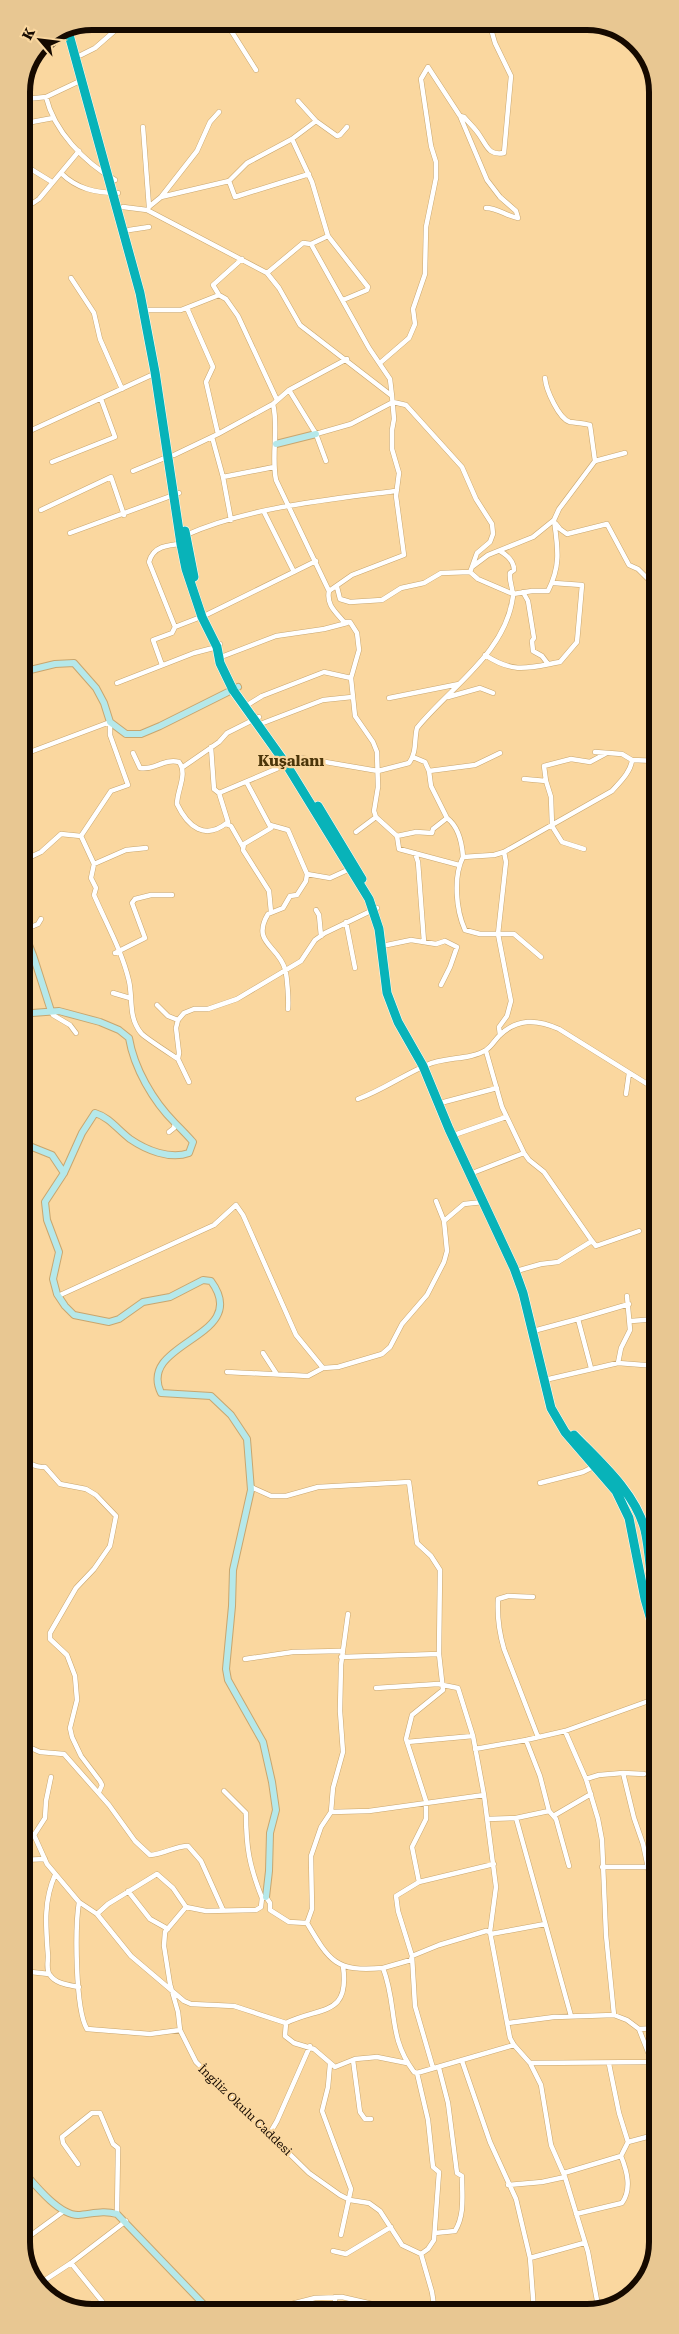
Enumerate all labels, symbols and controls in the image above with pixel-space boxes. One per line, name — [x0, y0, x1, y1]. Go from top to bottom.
north arrow — [15, 15, 65, 65]
text: K — [19, 25, 38, 43]
district label: Kuşalanı — [258, 752, 324, 770]
street label: İngiliz Okulu Caddesi — [195, 2062, 295, 2158]

